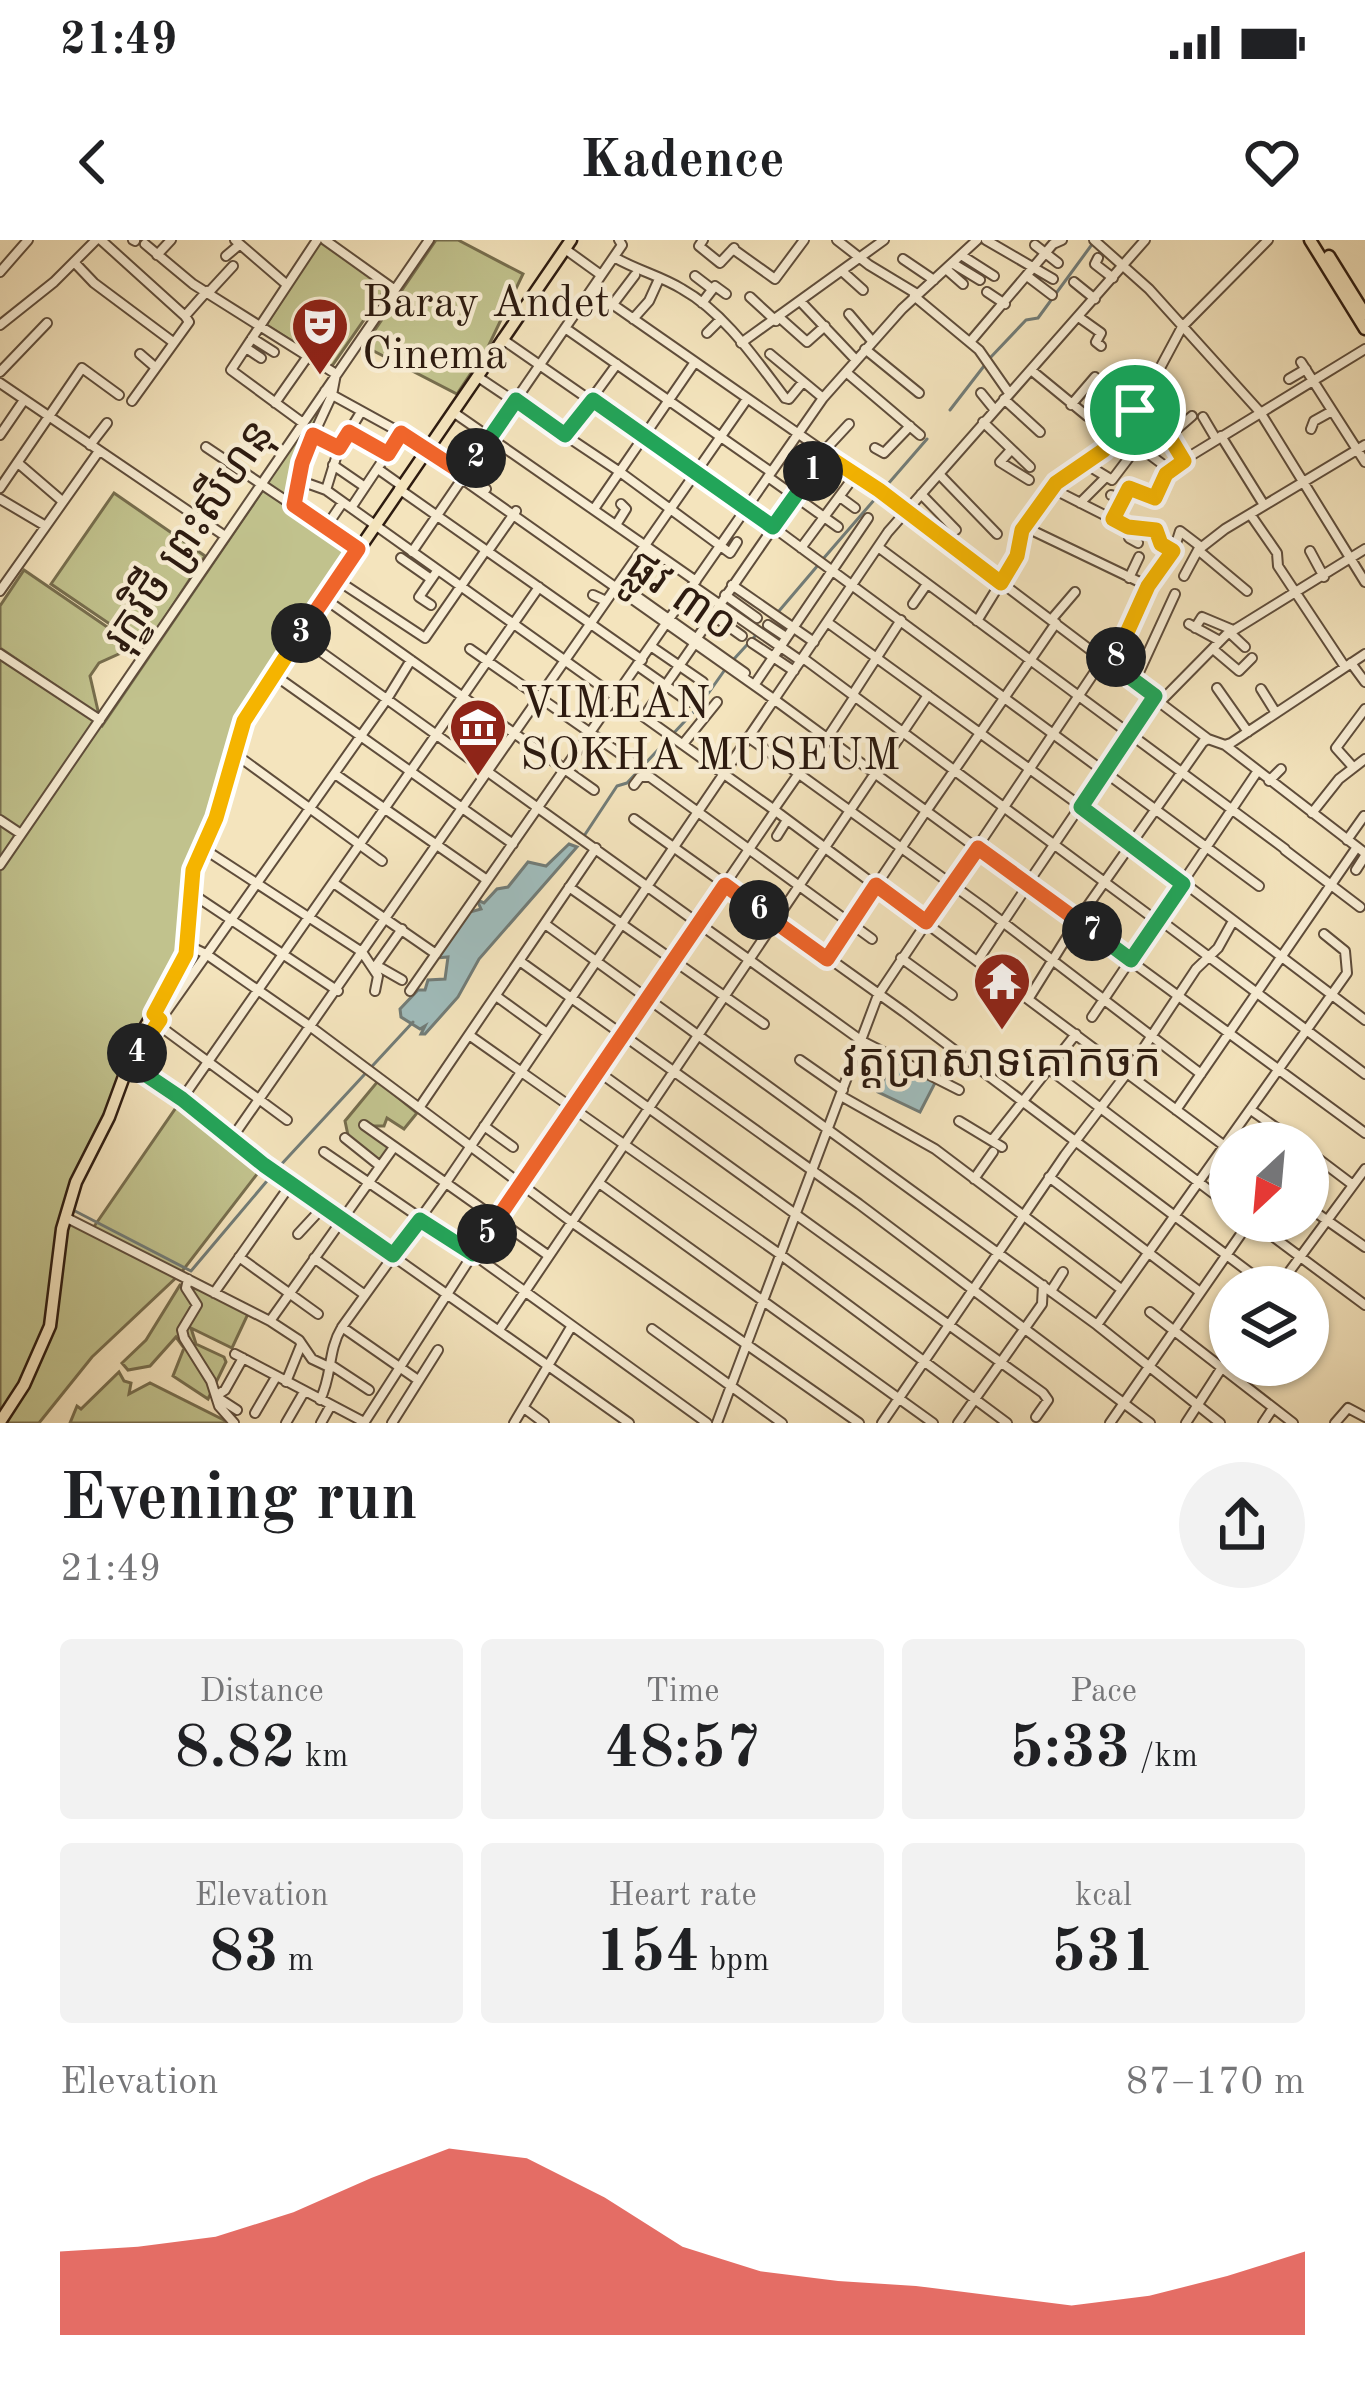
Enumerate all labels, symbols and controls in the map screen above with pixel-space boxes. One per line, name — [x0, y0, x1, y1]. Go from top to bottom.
text: 21:49 — [60, 19, 177, 64]
icon: back — [60, 129, 126, 195]
icon: heart — [1239, 129, 1305, 195]
text: Kadence — [580, 135, 785, 189]
place label: Baray Andet Cinema — [362, 282, 610, 379]
theatre icon: Baray Andet Cinema — [289, 295, 351, 377]
pin — [1084, 359, 1186, 461]
icon: arrive — [1102, 377, 1168, 443]
street label: រុក្ខវិថី ព្រះសីហនុ — [88, 407, 285, 661]
pin: 2 — [446, 428, 506, 488]
text: 2 — [466, 441, 486, 474]
pin: 1 — [783, 441, 843, 501]
text: 1 — [803, 454, 823, 487]
street label: ផ្លូវ ៣០ — [609, 544, 744, 662]
pin: 3 — [271, 603, 331, 663]
text: 3 — [291, 616, 311, 649]
pin: 8 — [1086, 627, 1146, 687]
text: 8 — [1106, 640, 1126, 673]
place label: VIMEAN SOKHA MUSEUM — [520, 683, 900, 780]
museum icon: VIMEAN SOKHA MUSEUM — [447, 696, 509, 778]
pin: 6 — [729, 880, 789, 940]
text: 6 — [749, 893, 769, 926]
pin: 7 — [1062, 901, 1122, 961]
text: 7 — [1082, 914, 1102, 947]
temple icon: វត្តប្រាសាទគោកចក — [971, 950, 1033, 1032]
pin: 4 — [107, 1023, 167, 1083]
text: 4 — [127, 1036, 147, 1069]
place label: វត្តប្រាសាទគោកចក — [843, 1042, 1161, 1088]
north arrow — [1209, 1122, 1329, 1242]
map controls — [1209, 1122, 1329, 1386]
pin: 5 — [457, 1204, 517, 1264]
text: 5 — [477, 1217, 497, 1250]
button: layers — [1209, 1266, 1329, 1386]
button: share — [1179, 1462, 1305, 1588]
text: Evening run — [60, 1468, 418, 1534]
text: 21:49 — [60, 1550, 161, 1589]
text: Distance — [199, 1676, 324, 1709]
text: Time — [646, 1676, 719, 1709]
text: Pace — [1070, 1676, 1137, 1709]
text: 8.82 — [175, 1720, 296, 1780]
text: 48:57 — [605, 1720, 761, 1780]
text: 5:33 — [1009, 1720, 1130, 1780]
text: km — [296, 1741, 348, 1774]
text: /km — [1130, 1741, 1198, 1774]
text: Elevation — [194, 1880, 329, 1913]
text: Heart rate — [608, 1880, 757, 1913]
text: kcal — [1075, 1880, 1132, 1913]
text: 83 — [209, 1924, 279, 1984]
text: 154 — [596, 1924, 700, 1984]
text: 531 — [1051, 1924, 1156, 1984]
text: m — [279, 1945, 314, 1978]
text: bpm — [700, 1945, 769, 1978]
text: Elevation — [60, 2063, 219, 2102]
text: 87–170 m — [1126, 2063, 1305, 2102]

